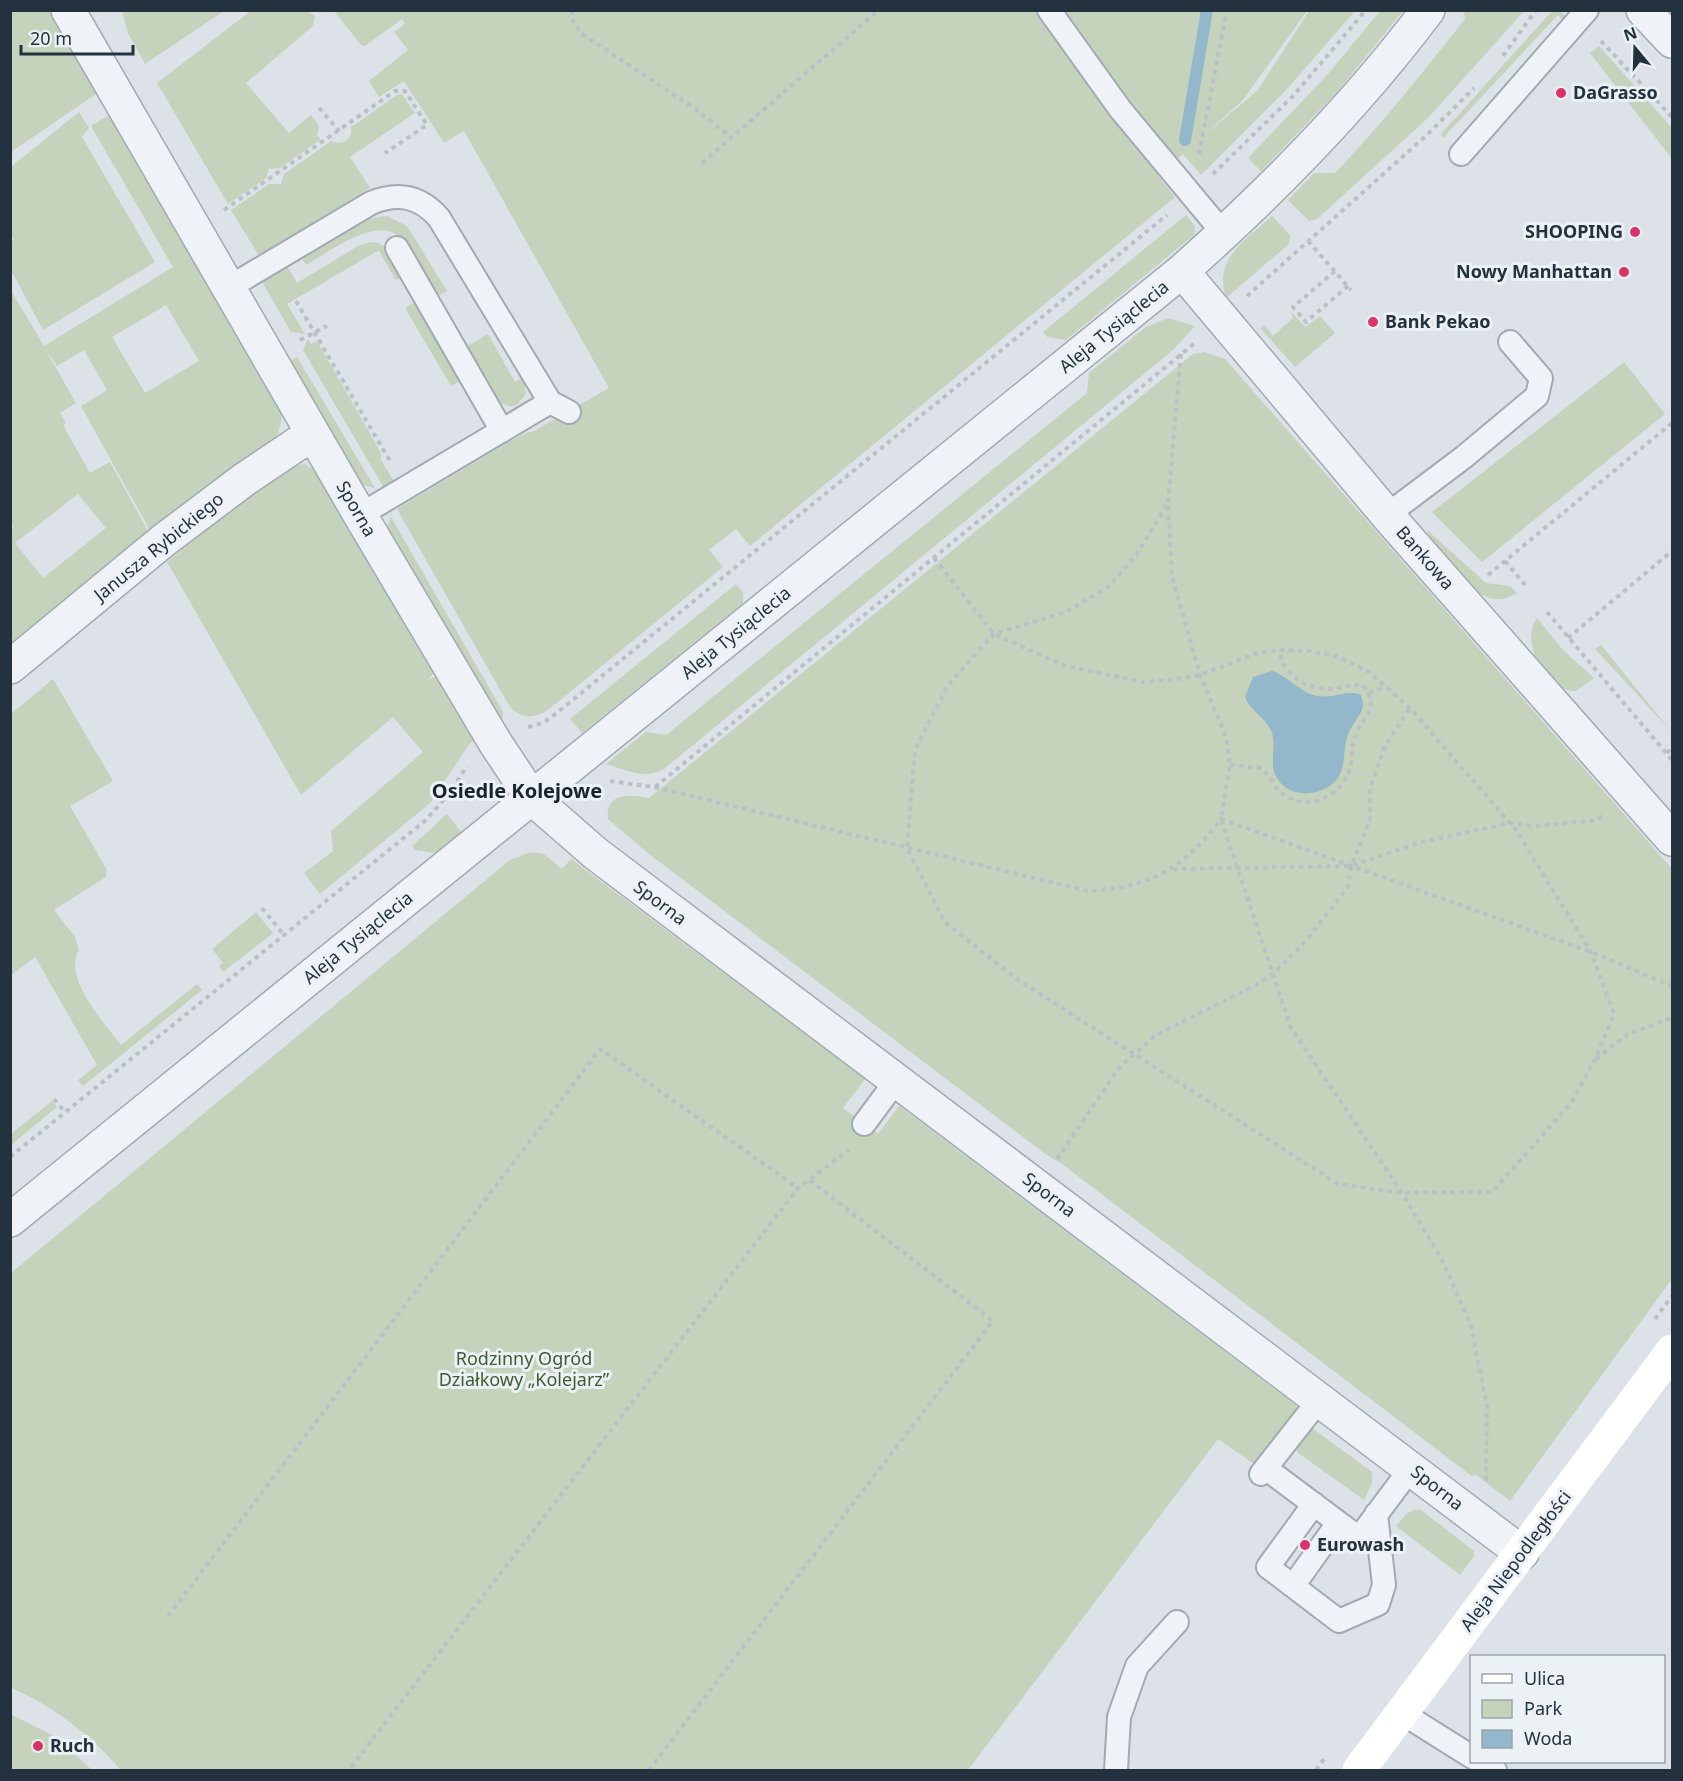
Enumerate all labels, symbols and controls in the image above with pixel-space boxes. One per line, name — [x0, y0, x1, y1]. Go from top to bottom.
scale bar — [21, 18, 134, 56]
north arrow — [1605, 18, 1665, 78]
text: N — [1620, 21, 1640, 46]
text: 20 m — [30, 26, 72, 50]
place label: DaGrasso — [1573, 80, 1658, 104]
marker: DaGrasso — [1554, 86, 1568, 100]
place label: SHOOPING — [1525, 219, 1623, 243]
marker: SHOOPING — [1628, 225, 1642, 239]
place label: Nowy Manhattan — [1456, 259, 1612, 283]
marker: Nowy Manhattan — [1617, 265, 1631, 279]
street label: Aleja Tysiąclecia — [1053, 275, 1173, 378]
place label: Bank Pekao — [1385, 309, 1490, 333]
marker: Bank Pekao — [1366, 315, 1380, 329]
street label: Sporna — [331, 476, 382, 541]
street label: Janusza Rybickiego — [87, 486, 228, 607]
street label: Bankowa — [1391, 520, 1460, 594]
street label: Aleja Tysiąclecia — [675, 581, 795, 684]
district label: Osiedle Kolejowe — [432, 777, 602, 804]
street label: Sporna — [629, 874, 692, 930]
street label: Aleja Tysiąclecia — [297, 886, 417, 989]
street label: Sporna — [1018, 1166, 1081, 1222]
park label: Rodzinny Ogród Działkowy „Kolejarz” — [439, 1346, 610, 1391]
street label: Sporna — [1406, 1459, 1469, 1515]
street label: Aleja Niepodległości — [1454, 1485, 1576, 1636]
place label: Eurowash — [1317, 1532, 1404, 1556]
marker: Eurowash — [1298, 1538, 1312, 1552]
legend — [1470, 1655, 1665, 1763]
text: Ulica — [1524, 1666, 1565, 1690]
text: Park — [1524, 1696, 1562, 1720]
text: Woda — [1524, 1726, 1572, 1750]
place label: Ruch — [50, 1733, 95, 1757]
marker: Ruch — [31, 1739, 45, 1753]

